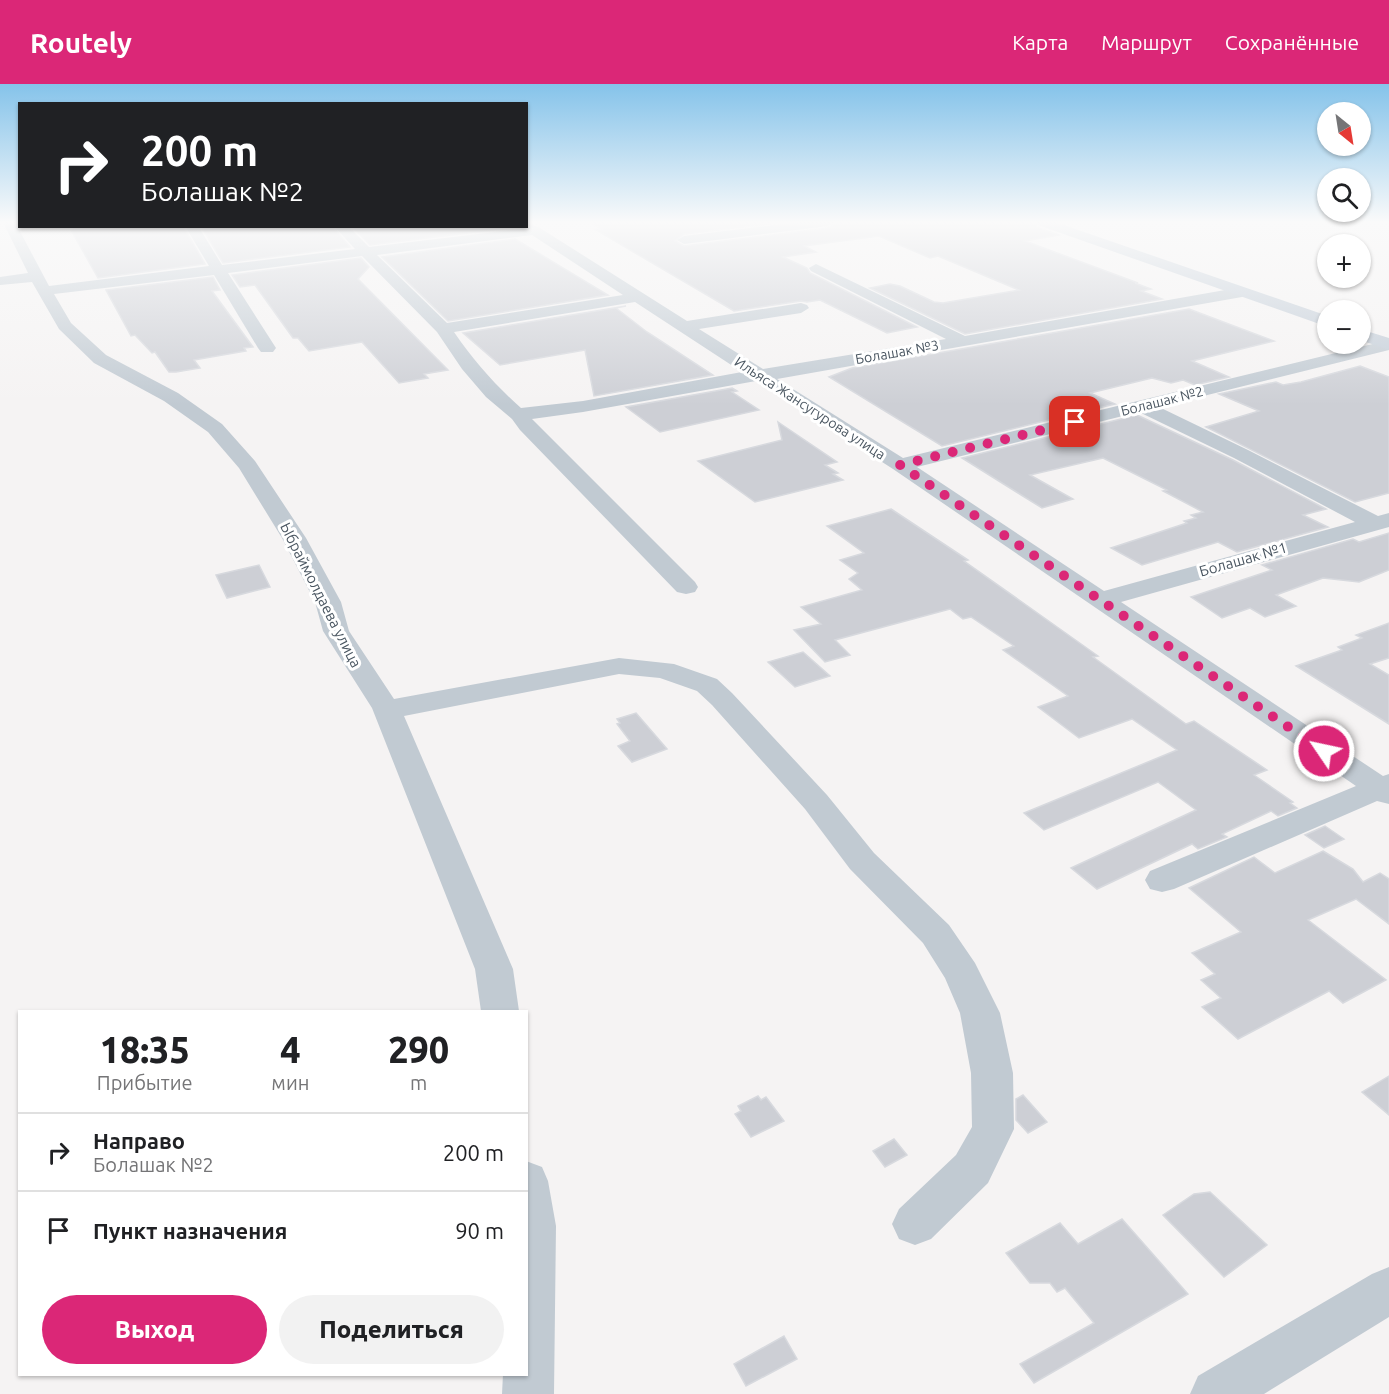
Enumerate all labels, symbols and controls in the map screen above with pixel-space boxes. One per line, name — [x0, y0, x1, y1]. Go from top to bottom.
text: Routely — [30, 27, 132, 58]
text: Карта — [1012, 30, 1068, 54]
text: Маршрут — [1101, 30, 1192, 54]
text: Сохранённые — [1225, 30, 1359, 54]
north arrow — [1317, 102, 1371, 156]
map controls — [1317, 102, 1371, 354]
icon: right — [42, 126, 120, 204]
text: 200 m — [141, 127, 258, 174]
button: search — [1317, 168, 1371, 222]
text: Болашак №2 — [141, 176, 304, 206]
button: + — [1317, 234, 1371, 288]
button: − — [1317, 300, 1371, 354]
street label: Болашак №3 — [854, 337, 940, 367]
street label: Ильяса Жансугурова улица — [732, 353, 888, 463]
street label: Болашак №2 — [1119, 383, 1205, 419]
pin — [1049, 396, 1100, 447]
icon: arrive — [1058, 405, 1091, 438]
street label: Ыбраймолдаева улица — [277, 520, 365, 670]
street label: Болашак №1 — [1197, 538, 1289, 580]
position arrow — [1292, 719, 1356, 783]
text: 18:35 — [100, 1029, 190, 1070]
text: 4 — [280, 1029, 301, 1070]
text: 290 — [388, 1029, 449, 1070]
text: Прибытие — [97, 1071, 193, 1094]
text: мин — [271, 1071, 309, 1094]
text: m — [410, 1071, 427, 1094]
text: Направо — [93, 1128, 185, 1153]
icon: right — [42, 1136, 75, 1169]
text: 200 m — [443, 1140, 504, 1165]
text: Болашак №2 — [93, 1153, 214, 1176]
icon: arrive — [42, 1214, 75, 1247]
text: Пункт назначения — [93, 1218, 287, 1243]
text: 90 m — [455, 1218, 504, 1243]
button: Выход — [42, 1295, 267, 1364]
button: Поделиться — [279, 1295, 504, 1364]

